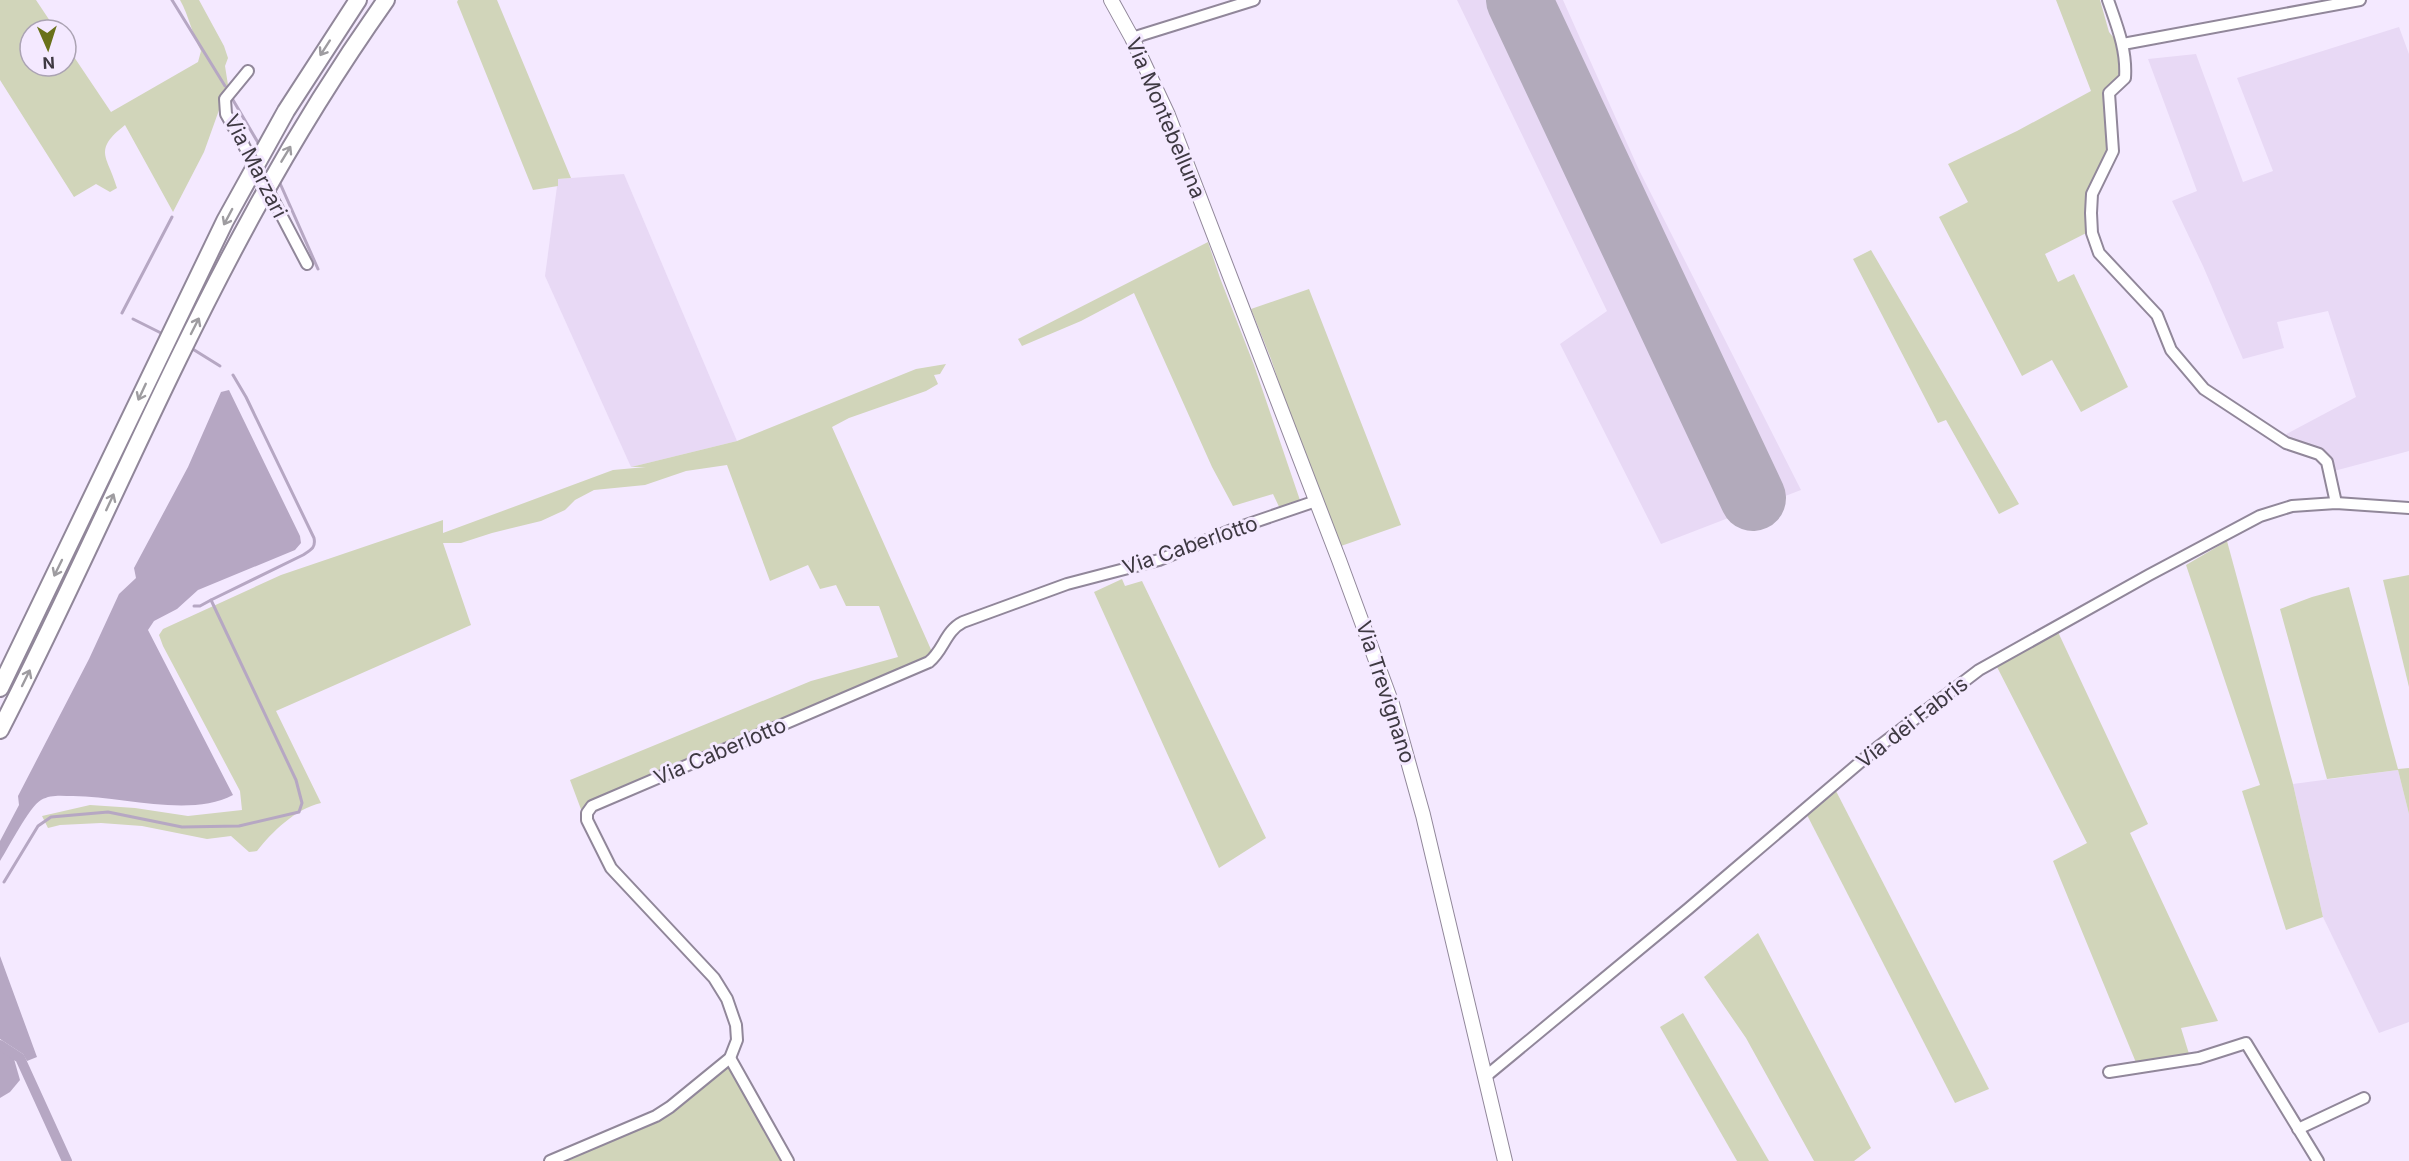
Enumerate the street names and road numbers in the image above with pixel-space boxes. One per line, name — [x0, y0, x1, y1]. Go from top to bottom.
street label: Via Montebelluna — [1121, 34, 1211, 202]
street label: Via Marzari — [219, 110, 293, 222]
street label: Via Caberlotto — [1119, 510, 1261, 580]
street label: Via Trevignano — [1351, 618, 1421, 766]
street label: Via dei Fabris — [1851, 671, 1973, 773]
street label: Via Caberlotto — [650, 712, 790, 790]

